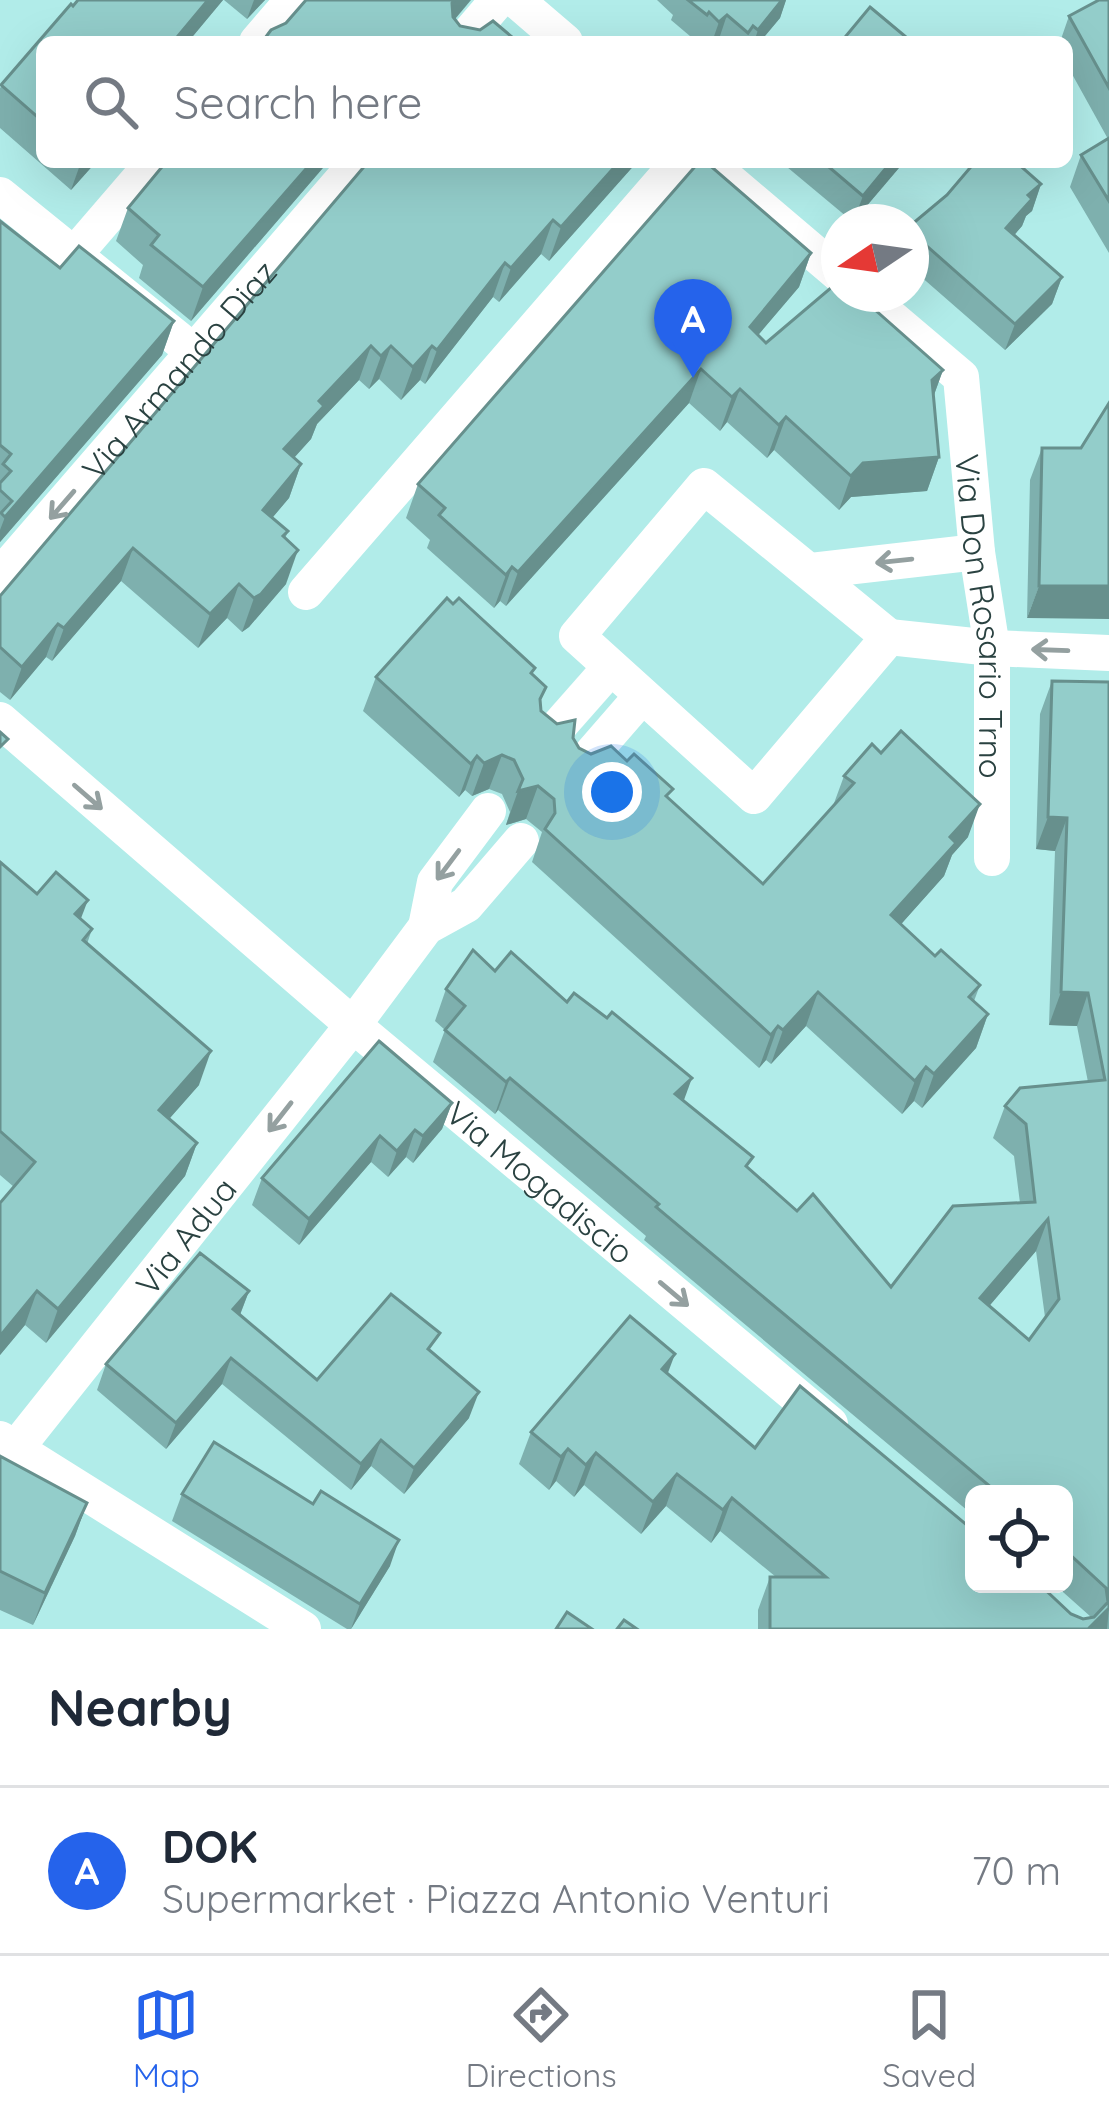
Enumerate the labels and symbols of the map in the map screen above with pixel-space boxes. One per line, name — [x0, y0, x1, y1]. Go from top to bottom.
north arrow — [821, 204, 929, 312]
street label: Via Armando Diaz — [73, 251, 285, 488]
pin: A — [654, 279, 732, 378]
street label: Via Don Rosario Trno — [948, 452, 1013, 779]
one-way arrow — [49, 489, 76, 520]
one-way arrow — [875, 551, 914, 573]
one-way arrow — [1031, 638, 1070, 661]
your location — [582, 762, 642, 822]
one-way arrow — [73, 782, 103, 810]
one-way arrow — [435, 848, 461, 881]
street label: Via Mogadiscio — [438, 1092, 643, 1272]
one-way arrow — [267, 1100, 294, 1132]
street label: Via Adua — [126, 1169, 244, 1303]
one-way arrow — [658, 1279, 689, 1307]

